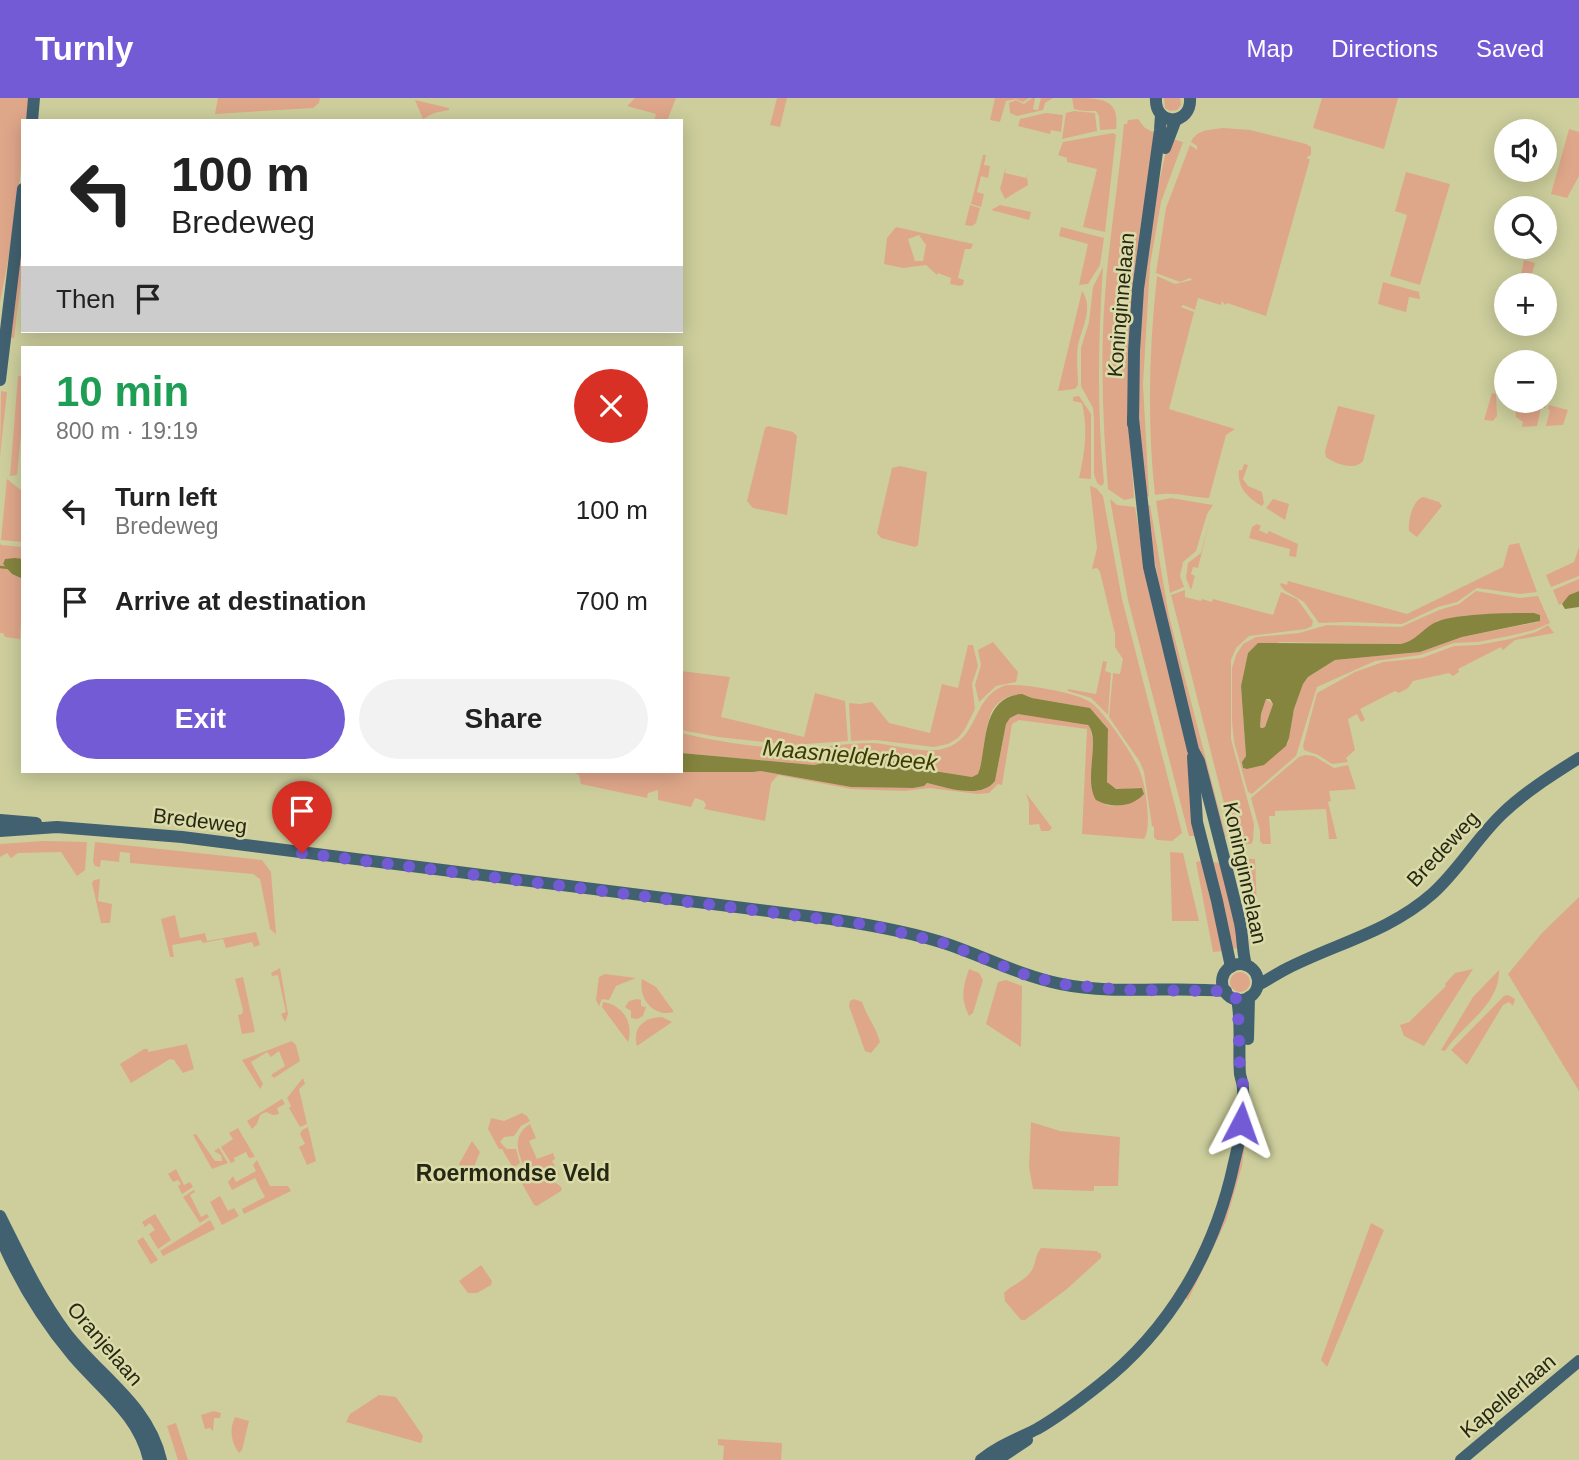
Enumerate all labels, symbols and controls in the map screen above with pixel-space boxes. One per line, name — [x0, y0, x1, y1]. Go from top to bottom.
text: Turnly — [35, 30, 133, 67]
text: Map — [1247, 35, 1293, 62]
text: Directions — [1331, 35, 1438, 62]
text: Saved — [1476, 35, 1544, 62]
map controls — [1494, 119, 1557, 413]
button: sound — [1494, 119, 1557, 182]
icon: left — [56, 147, 147, 238]
text: 100 m — [171, 147, 310, 201]
button: search — [1494, 196, 1557, 259]
text: Bredeweg — [171, 204, 315, 240]
street label: Koninginnelaan — [1103, 232, 1138, 378]
button: + — [1494, 273, 1557, 336]
icon: arrive — [129, 280, 167, 318]
text: Then — [56, 284, 115, 314]
button: − — [1494, 350, 1557, 413]
text: 10 min — [56, 368, 189, 415]
button: close — [574, 369, 648, 443]
text: 800 m · 19:19 — [56, 418, 198, 444]
text: Turn left — [115, 482, 217, 512]
icon: left — [56, 492, 94, 530]
text: 100 m — [576, 495, 648, 525]
text: Bredeweg — [115, 513, 219, 539]
icon: arrive — [56, 583, 94, 621]
text: Arrive at destination — [115, 586, 366, 616]
text: 700 m — [576, 586, 648, 616]
button: Exit — [56, 679, 345, 759]
button: Share — [359, 679, 648, 759]
water label: Maasnielderbeek — [762, 734, 940, 776]
pin — [272, 781, 332, 853]
icon: arrive — [283, 792, 321, 830]
street label: Koninginnelaan — [1219, 800, 1272, 946]
street label: Bredeweg — [152, 803, 248, 838]
street label: Bredeweg — [1402, 806, 1483, 891]
position arrow — [1204, 1086, 1278, 1160]
district label: Roermondse Veld — [416, 1160, 610, 1186]
street label: Oranjelaan — [63, 1297, 148, 1390]
street label: Kapellerlaan — [1456, 1349, 1560, 1442]

